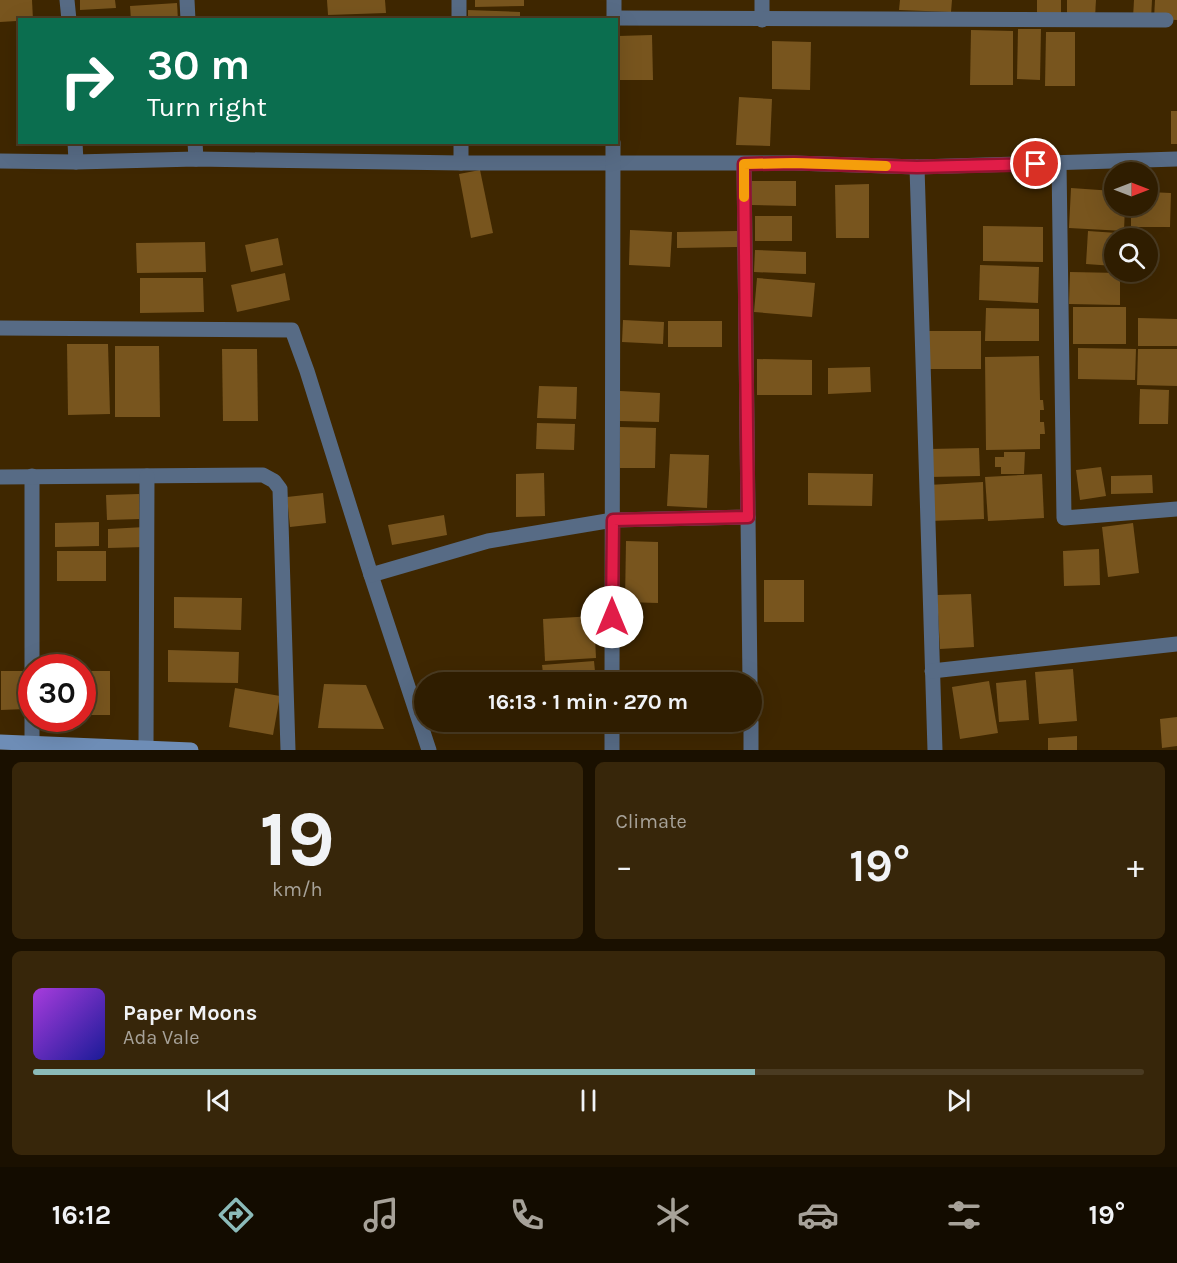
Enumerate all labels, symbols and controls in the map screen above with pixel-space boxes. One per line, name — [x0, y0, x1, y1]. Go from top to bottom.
text: 30 m — [147, 40, 250, 90]
icon: right — [48, 42, 126, 120]
text: Turn right — [147, 91, 267, 123]
pin — [1010, 138, 1061, 189]
icon: arrive — [1019, 147, 1052, 180]
north arrow — [1104, 162, 1158, 216]
map controls — [1104, 162, 1158, 282]
button: search — [1104, 228, 1158, 282]
position arrow — [580, 585, 644, 649]
speed limit sign: 30 — [18, 654, 96, 732]
text: 16:13 · 1 min · 270 m — [488, 689, 688, 715]
text: 19 — [260, 793, 335, 885]
text: Climate — [616, 810, 687, 833]
text: 19° — [849, 840, 910, 892]
text: − — [616, 847, 633, 885]
text: + — [1127, 847, 1144, 885]
text: km/h — [272, 878, 323, 901]
text: Paper Moons — [123, 1000, 257, 1026]
text: Ada Vale — [123, 1026, 200, 1049]
icon: previous — [202, 1084, 235, 1117]
icon: pause — [572, 1084, 605, 1117]
icon: next — [942, 1084, 975, 1117]
icon: directions — [215, 1194, 257, 1236]
icon: music — [360, 1194, 402, 1236]
icon: phone — [506, 1194, 548, 1236]
icon: climate — [652, 1194, 694, 1236]
icon: car — [797, 1194, 839, 1236]
icon: filters — [943, 1194, 985, 1236]
text: 16:12 — [52, 1199, 111, 1231]
text: 19° — [1089, 1199, 1125, 1231]

